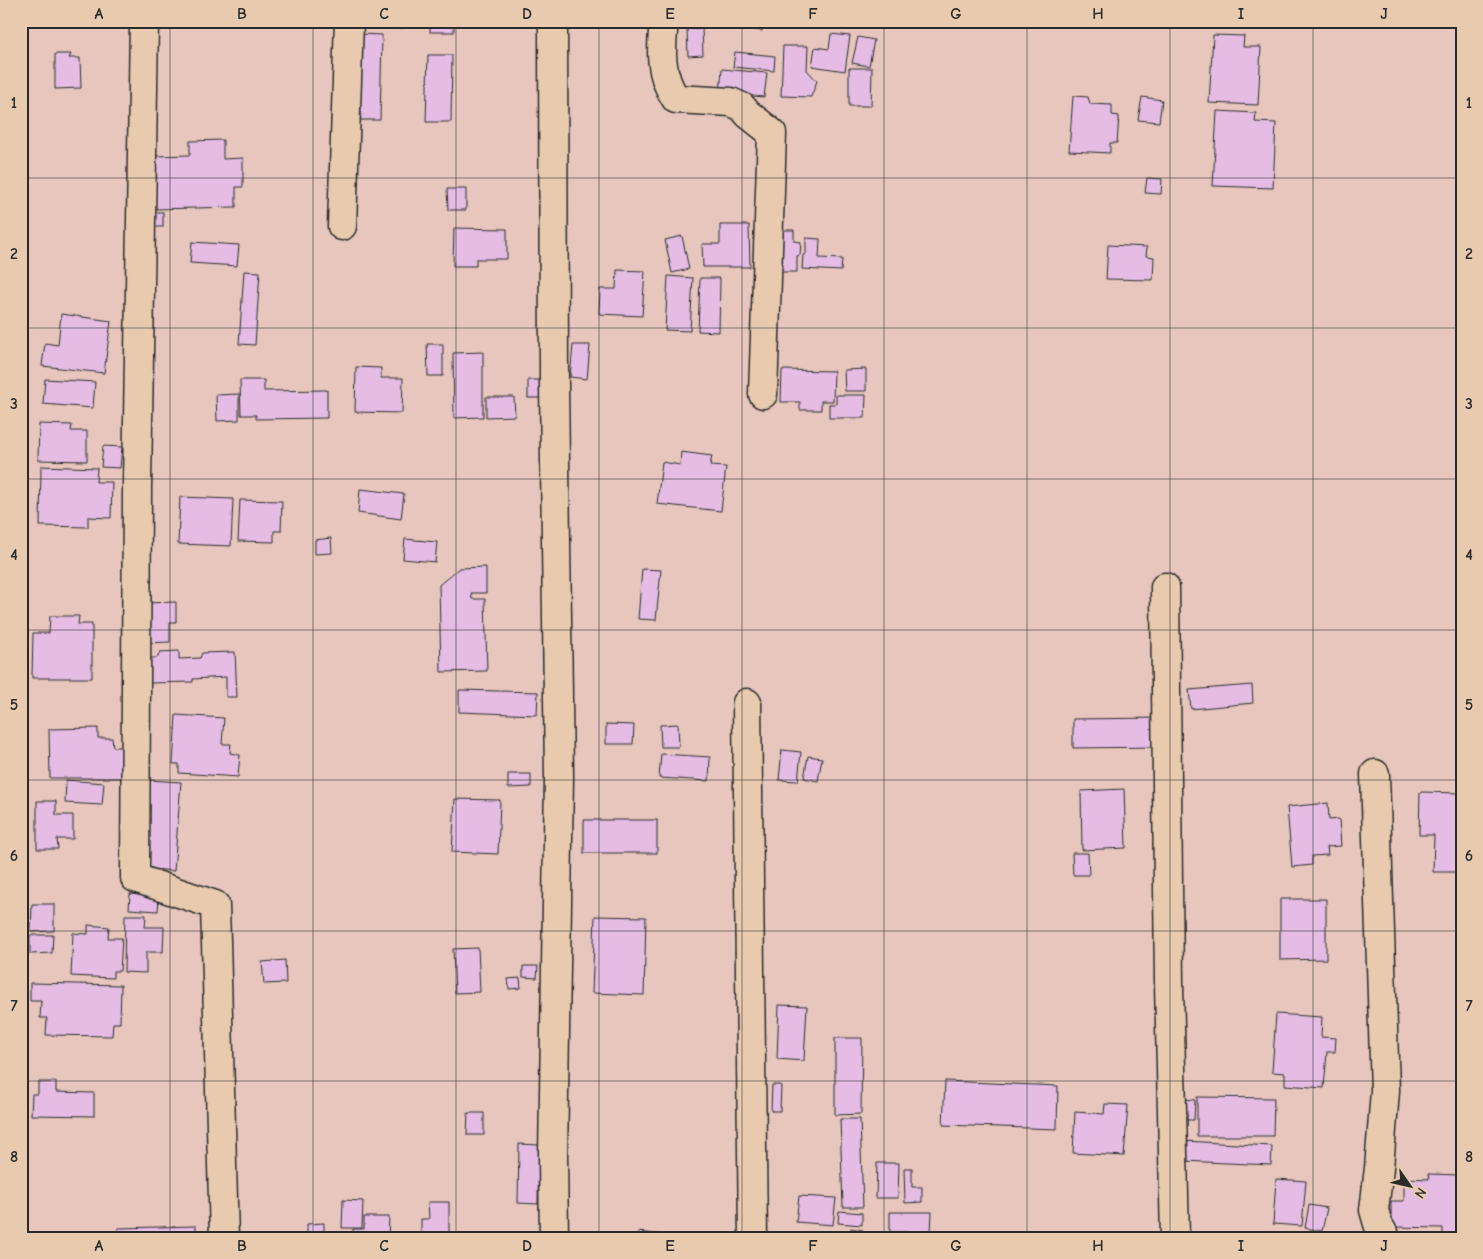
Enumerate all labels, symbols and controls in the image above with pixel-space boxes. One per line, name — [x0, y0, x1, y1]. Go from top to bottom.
text: A — [95, 5, 104, 23]
text: B — [237, 5, 247, 23]
text: C — [379, 5, 389, 23]
text: D — [522, 5, 532, 23]
text: E — [665, 5, 675, 23]
text: F — [808, 5, 818, 23]
text: G — [950, 5, 962, 23]
text: H — [1092, 5, 1104, 23]
text: I — [1238, 5, 1244, 23]
text: J — [1380, 5, 1388, 23]
text: 1 — [11, 94, 17, 112]
text: 1 — [1466, 94, 1472, 112]
text: 2 — [10, 245, 18, 263]
text: 2 — [1465, 245, 1473, 263]
text: 3 — [10, 395, 18, 413]
text: 3 — [1465, 395, 1473, 413]
text: 4 — [10, 546, 18, 564]
text: 4 — [1465, 546, 1473, 564]
text: 5 — [10, 696, 18, 714]
text: 5 — [1465, 696, 1473, 714]
text: 6 — [10, 847, 18, 865]
text: 6 — [1465, 847, 1473, 865]
text: 7 — [10, 997, 18, 1015]
text: 7 — [1465, 997, 1473, 1015]
text: 8 — [10, 1148, 18, 1166]
text: 8 — [1465, 1148, 1473, 1166]
north arrow — [1386, 1162, 1436, 1212]
text: N — [1411, 1184, 1430, 1202]
text: A — [95, 1237, 104, 1255]
text: B — [237, 1237, 247, 1255]
text: C — [379, 1237, 389, 1255]
text: D — [522, 1237, 532, 1255]
text: E — [665, 1237, 675, 1255]
text: F — [808, 1237, 818, 1255]
text: G — [950, 1237, 962, 1255]
text: H — [1092, 1237, 1104, 1255]
text: I — [1238, 1237, 1244, 1255]
text: J — [1380, 1237, 1388, 1255]

